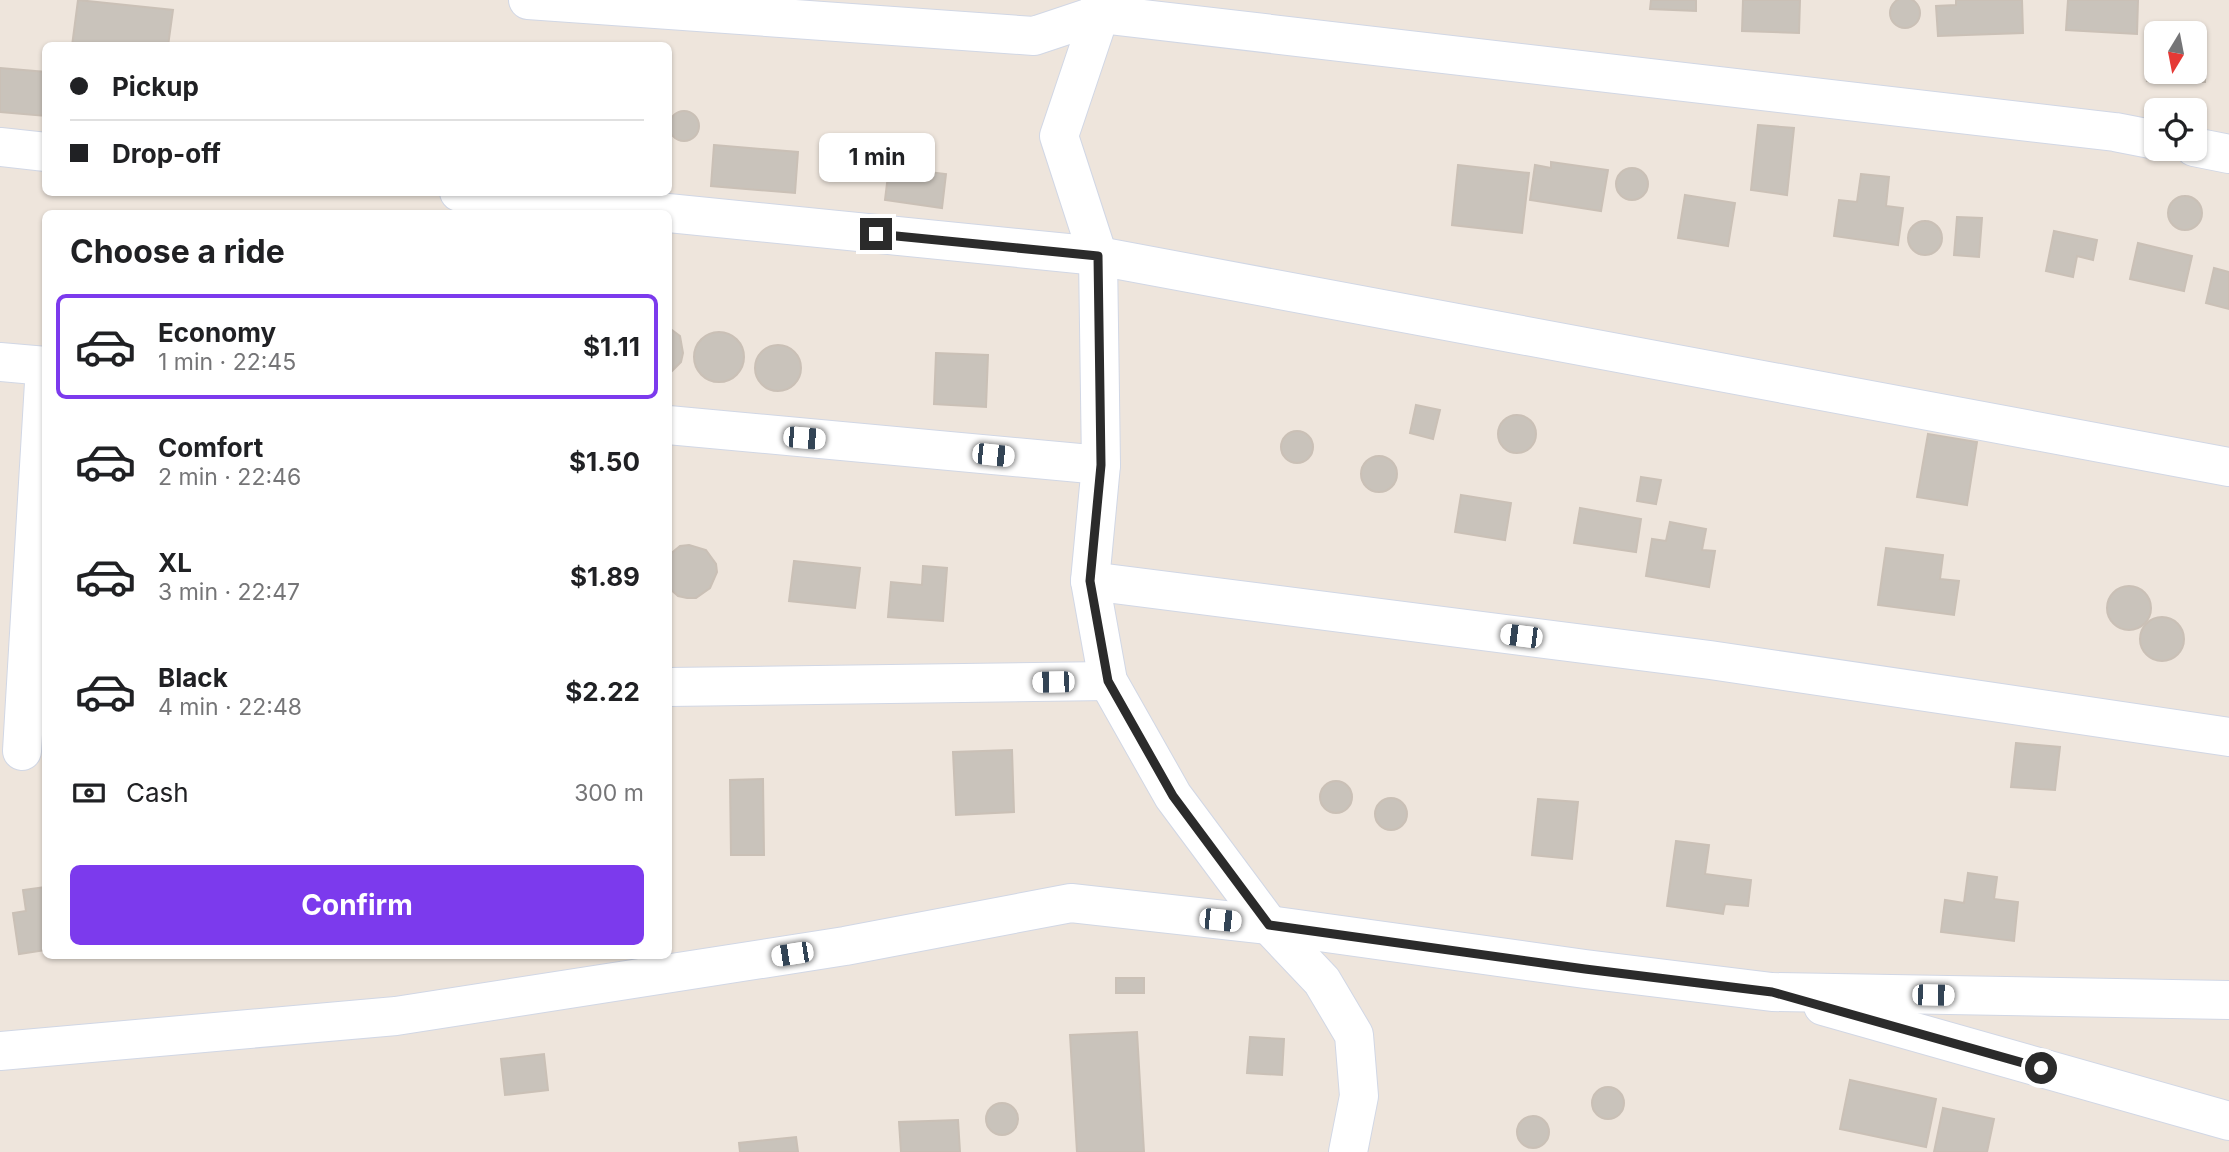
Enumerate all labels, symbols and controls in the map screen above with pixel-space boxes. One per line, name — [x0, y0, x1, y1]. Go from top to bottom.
north arrow — [2144, 21, 2207, 84]
map controls — [2144, 21, 2207, 161]
text: Pickup — [112, 71, 199, 102]
button: locate — [2144, 98, 2207, 161]
callout: 1 min — [818, 132, 934, 182]
text: Drop-off — [112, 138, 221, 169]
text: 1 min — [849, 143, 905, 171]
route end — [860, 218, 892, 250]
text: Choose a ride — [70, 232, 285, 271]
icon: car — [74, 315, 137, 378]
text: Economy — [158, 317, 276, 348]
text: $1.11 — [583, 331, 640, 362]
text: 1 min · 22:45 — [158, 348, 296, 376]
car — [783, 426, 826, 450]
icon: car — [74, 430, 137, 493]
text: Comfort — [158, 432, 263, 463]
car — [972, 442, 1015, 468]
text: $1.50 — [569, 446, 640, 477]
text: 2 min · 22:46 — [158, 463, 301, 491]
icon: car — [74, 545, 137, 608]
text: XL — [158, 547, 192, 578]
text: $1.89 — [570, 561, 640, 592]
text: 3 min · 22:47 — [158, 578, 300, 606]
car — [1499, 623, 1544, 649]
icon: car — [74, 660, 137, 723]
text: Black — [158, 662, 228, 693]
car — [1032, 671, 1075, 693]
text: $2.22 — [565, 676, 640, 707]
text: 4 min · 22:48 — [158, 693, 302, 721]
icon: cash — [70, 774, 108, 812]
text: Cash — [126, 777, 189, 808]
text: 300 m — [574, 779, 644, 807]
button: Confirm — [70, 865, 644, 945]
car — [1199, 907, 1242, 933]
car — [770, 940, 815, 968]
car — [1912, 984, 1955, 1006]
route start — [2025, 1052, 2057, 1084]

